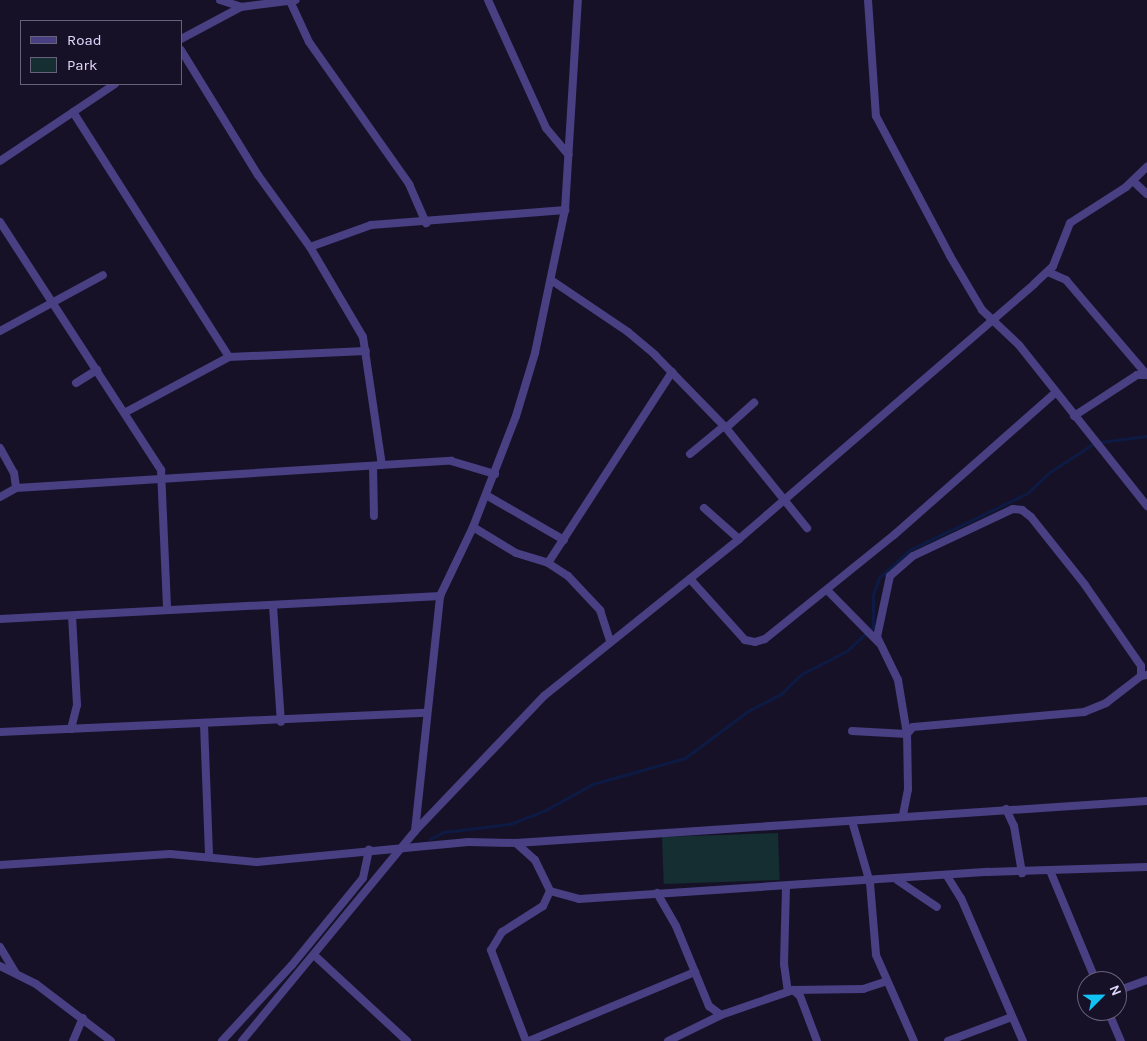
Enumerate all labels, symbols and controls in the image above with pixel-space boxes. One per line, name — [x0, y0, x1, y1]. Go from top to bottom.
legend — [20, 20, 182, 85]
text: Road — [67, 31, 102, 49]
text: Park — [67, 56, 97, 74]
north arrow — [1077, 971, 1127, 1021]
text: N — [1106, 982, 1125, 998]

